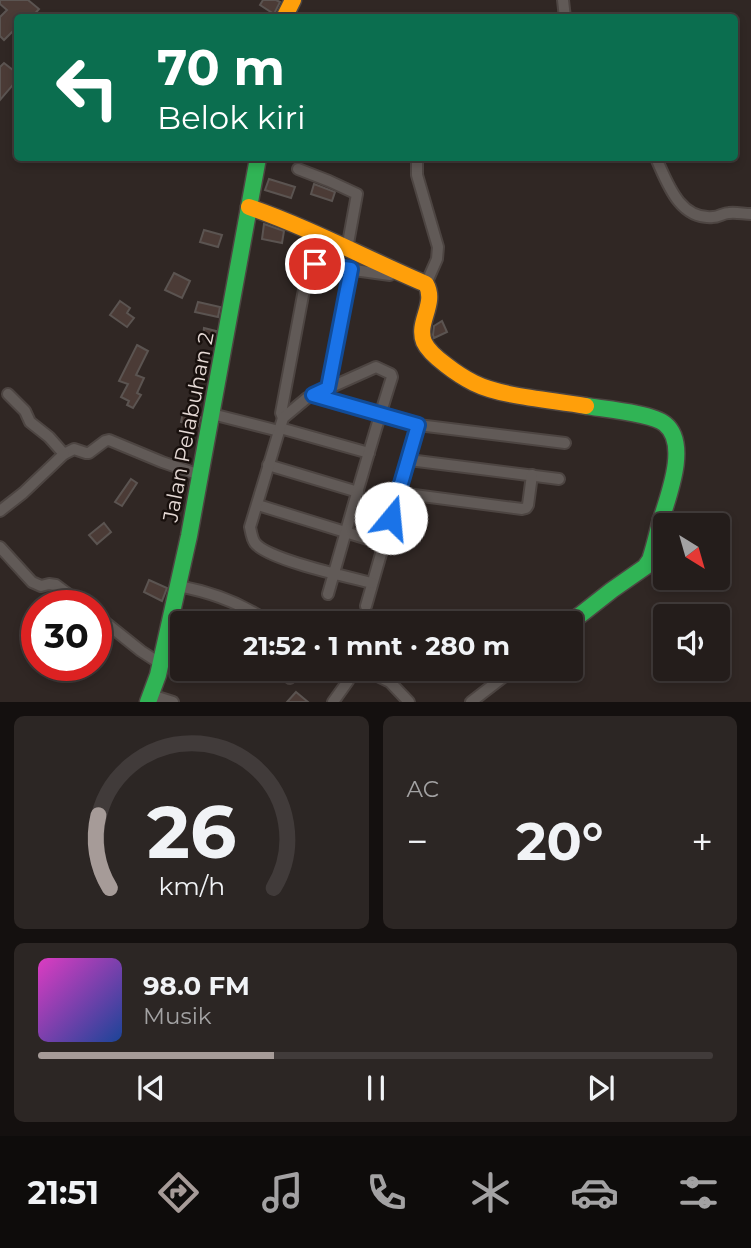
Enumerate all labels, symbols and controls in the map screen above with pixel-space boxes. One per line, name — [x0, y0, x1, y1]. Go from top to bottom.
text: 70 m — [157, 38, 285, 97]
icon: left — [42, 42, 133, 133]
text: Belok kiri — [157, 98, 306, 137]
pin — [285, 234, 345, 294]
icon: arrive — [296, 245, 334, 283]
street label: Jalan Pelabuhan 2 — [157, 330, 219, 525]
position arrow — [354, 481, 428, 555]
north arrow — [653, 513, 730, 590]
map controls — [653, 513, 730, 681]
speed limit sign: 30 — [21, 590, 112, 681]
button: sound — [653, 604, 730, 681]
text: 21:52 · 1 mnt · 280 m — [243, 630, 510, 662]
text: AC — [407, 775, 439, 803]
text: 26 — [147, 789, 236, 877]
text: 20° — [516, 810, 604, 873]
text: − — [407, 818, 428, 865]
text: + — [691, 818, 713, 865]
text: km/h — [158, 871, 225, 901]
text: 98.0 FM — [143, 970, 250, 1002]
text: Musik — [143, 1002, 212, 1030]
icon: previous — [132, 1069, 170, 1107]
icon: pause — [357, 1069, 395, 1107]
icon: next — [582, 1069, 620, 1107]
icon: directions — [154, 1168, 203, 1217]
icon: music — [258, 1168, 307, 1217]
icon: phone — [362, 1168, 411, 1217]
icon: climate — [466, 1168, 515, 1217]
icon: car — [570, 1168, 619, 1217]
icon: filters — [674, 1168, 723, 1217]
text: 21:51 — [28, 1173, 99, 1212]

